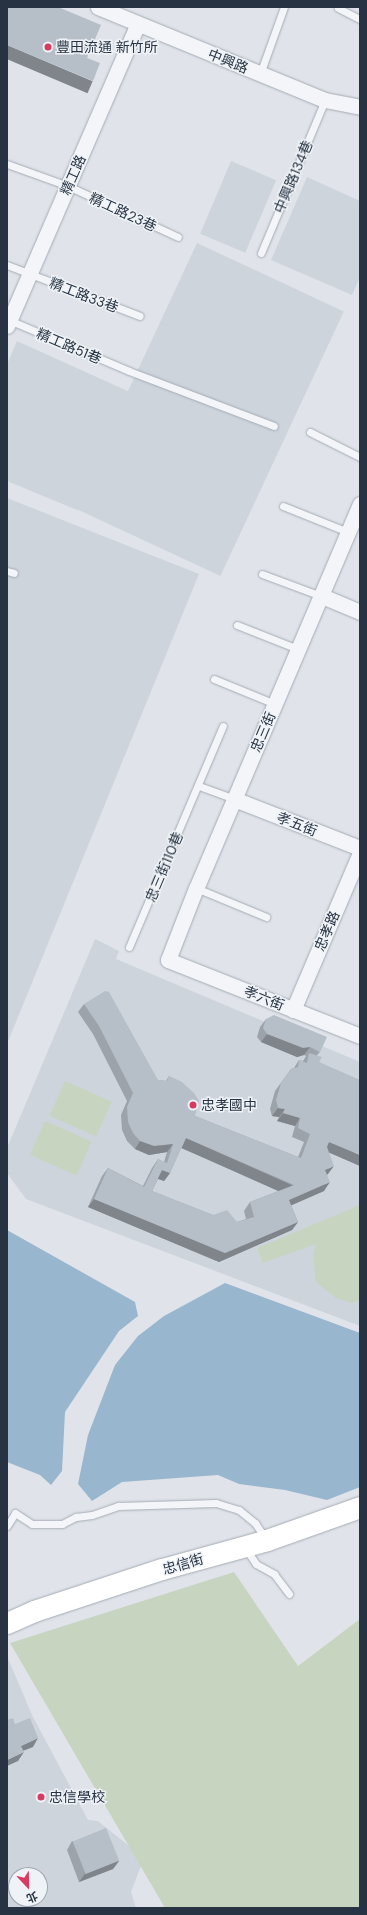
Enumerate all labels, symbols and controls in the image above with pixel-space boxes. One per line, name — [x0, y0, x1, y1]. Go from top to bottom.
place label: 豐田流通 新竹所 — [56, 39, 158, 55]
marker: 豐田流通 新竹所 — [43, 42, 53, 52]
street label: 中興路 — [205, 45, 251, 77]
street label: 中興路134巷 — [270, 138, 316, 216]
street label: 精工路 — [57, 152, 89, 198]
street label: 精工路23巷 — [87, 189, 159, 235]
street label: 精工路33巷 — [47, 274, 121, 316]
street label: 精工路51巷 — [34, 325, 104, 367]
street label: 忠三街 — [247, 709, 279, 755]
street label: 孝五街 — [274, 809, 320, 839]
street label: 忠三街110巷 — [142, 830, 186, 904]
street label: 忠孝路 — [311, 908, 343, 954]
street label: 孝六街 — [241, 982, 287, 1014]
place label: 忠孝國中 — [201, 1097, 257, 1113]
marker: 忠孝國中 — [188, 1100, 198, 1110]
street label: 忠信街 — [160, 1550, 206, 1578]
place label: 忠信學校 — [49, 1789, 105, 1805]
marker: 忠信學校 — [36, 1792, 46, 1802]
north arrow — [8, 1867, 48, 1907]
text: 北 — [24, 1889, 40, 1906]

